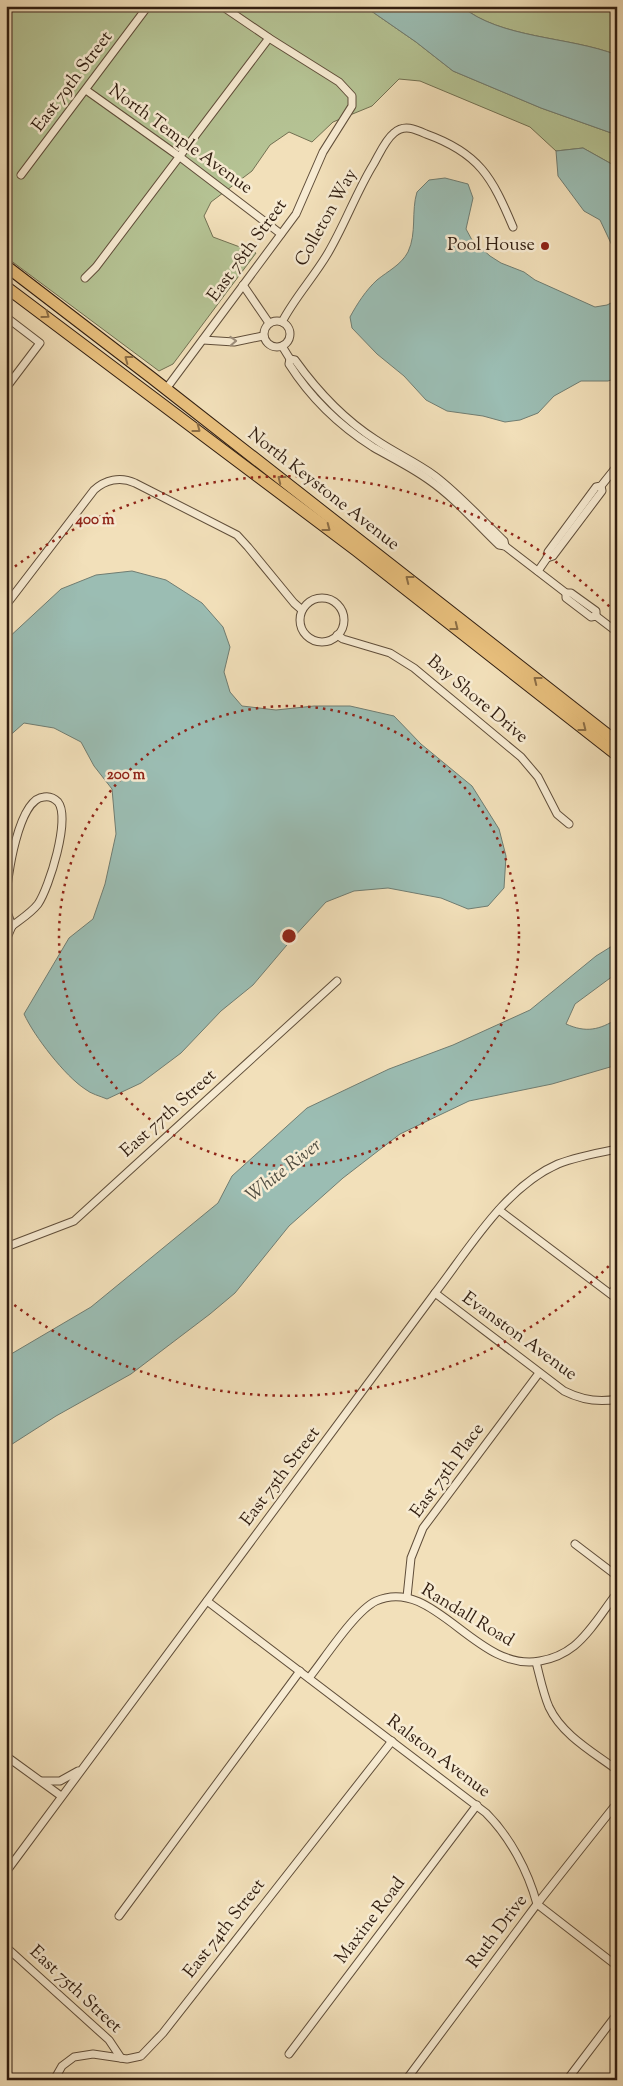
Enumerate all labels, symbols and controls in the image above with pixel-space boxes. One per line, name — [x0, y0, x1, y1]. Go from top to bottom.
street label: East 79th Street — [26, 26, 120, 138]
street label: North Temple Avenue — [103, 79, 257, 201]
street label: Colleton Way — [289, 164, 365, 272]
street label: East 78th Street — [202, 194, 294, 308]
place label: Pool House — [447, 233, 535, 259]
marker: Pool House — [539, 240, 551, 252]
one-way arrow — [40, 309, 49, 319]
one-way arrow — [230, 335, 238, 346]
one-way arrow — [125, 357, 134, 365]
street label: North Keystone Avenue — [242, 422, 404, 558]
one-way arrow — [191, 424, 200, 432]
one-way arrow — [278, 477, 287, 485]
text: 400 m — [75, 510, 115, 531]
one-way arrow — [321, 522, 330, 531]
one-way arrow — [406, 577, 415, 585]
one-way arrow — [449, 622, 458, 630]
street label: Bay Shore Drive — [421, 650, 533, 750]
one-way arrow — [534, 677, 543, 685]
one-way arrow — [577, 722, 586, 731]
text: 200 m — [107, 765, 146, 786]
centre of rings — [280, 927, 298, 945]
street label: East 77th Street — [115, 1064, 223, 1164]
water label: White River — [240, 1133, 328, 1209]
street label: Evanston Avenue — [456, 1286, 582, 1388]
street label: East 75th Place — [405, 1418, 491, 1524]
street label: East 75th Street — [235, 1422, 327, 1532]
street label: Randall Road — [416, 1578, 518, 1654]
street label: Ralston Avenue — [381, 1709, 495, 1805]
street label: Maxine Road — [330, 1872, 412, 1970]
street label: East 74th Street — [178, 1874, 272, 1984]
street label: Ruth Drive — [462, 1890, 534, 1974]
street label: East 75th Street — [23, 1940, 127, 2040]

